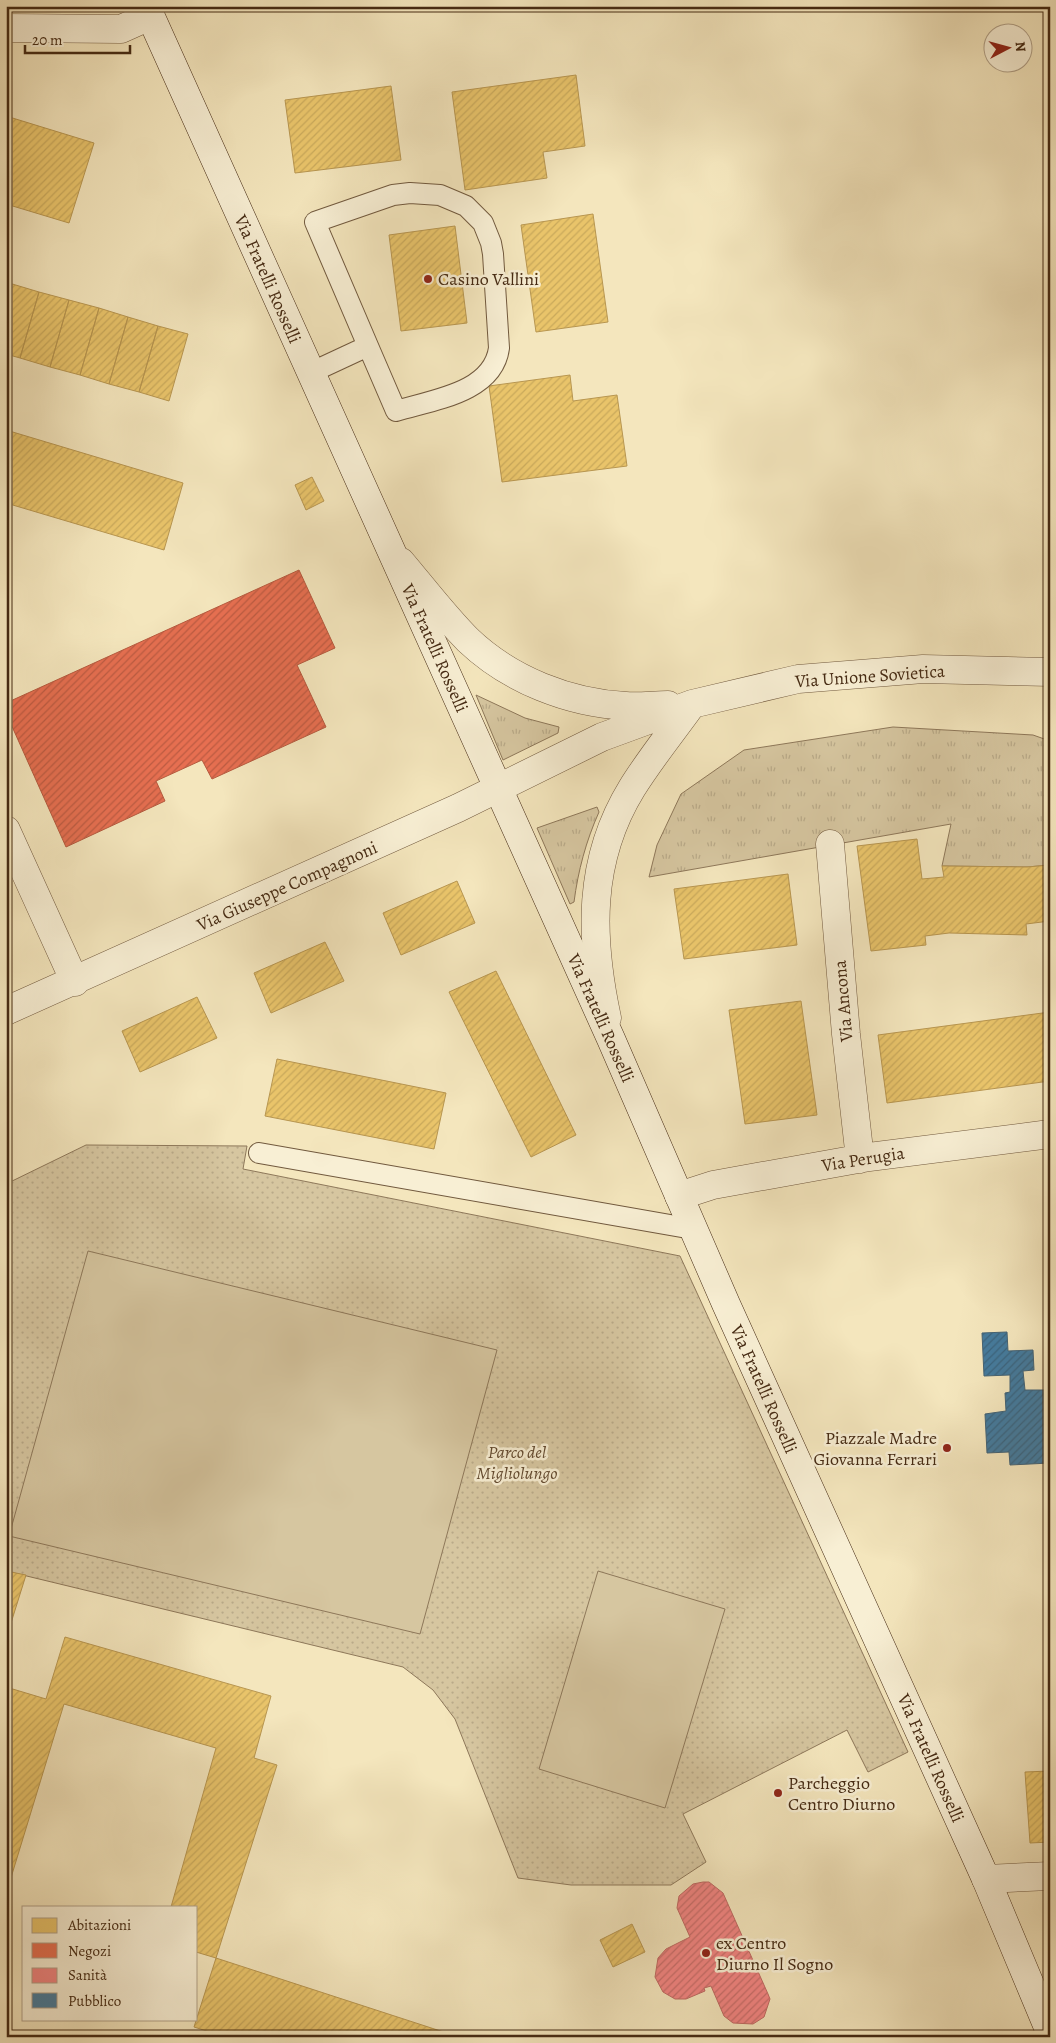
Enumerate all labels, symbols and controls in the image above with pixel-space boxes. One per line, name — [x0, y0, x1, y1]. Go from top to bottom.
scale bar — [25, 22, 130, 54]
north arrow — [984, 22, 1034, 72]
text: 20 m — [32, 30, 63, 50]
text: N — [1010, 41, 1030, 53]
street label: Via Fratelli Rosselli — [228, 210, 307, 347]
place label: Casino Vallini — [438, 267, 539, 291]
marker: Casino Vallini — [422, 273, 434, 285]
street label: Via Fratelli Rosselli — [395, 579, 474, 716]
street label: Via Unione Sovietica — [793, 659, 946, 693]
street label: Via Giuseppe Compagnoni — [192, 835, 381, 937]
street label: Via Fratelli Rosselli — [561, 949, 640, 1086]
street label: Via Ancona — [827, 959, 859, 1044]
street label: Via Perugia — [819, 1141, 907, 1178]
street label: Via Fratelli Rosselli — [724, 1320, 803, 1457]
place label: Piazzale Madre Giovanna Ferrari — [813, 1426, 937, 1471]
park label: Parco del Migliolungo — [476, 1440, 558, 1485]
marker: Piazzale Madre Giovanna Ferrari — [941, 1442, 953, 1454]
street label: Via Fratelli Rosselli — [891, 1689, 970, 1826]
place label: Parcheggio Centro Diurno — [788, 1771, 895, 1816]
marker: Parcheggio Centro Diurno — [772, 1787, 784, 1799]
legend — [22, 1906, 198, 2020]
text: Abitazioni — [67, 1915, 131, 1935]
place label: ex Centro Diurno Il Sogno — [716, 1931, 833, 1976]
text: Negozi — [68, 1941, 111, 1961]
marker: ex Centro Diurno Il Sogno — [700, 1947, 712, 1959]
text: Sanità — [68, 1965, 107, 1985]
text: Pubblico — [68, 1991, 121, 2011]

